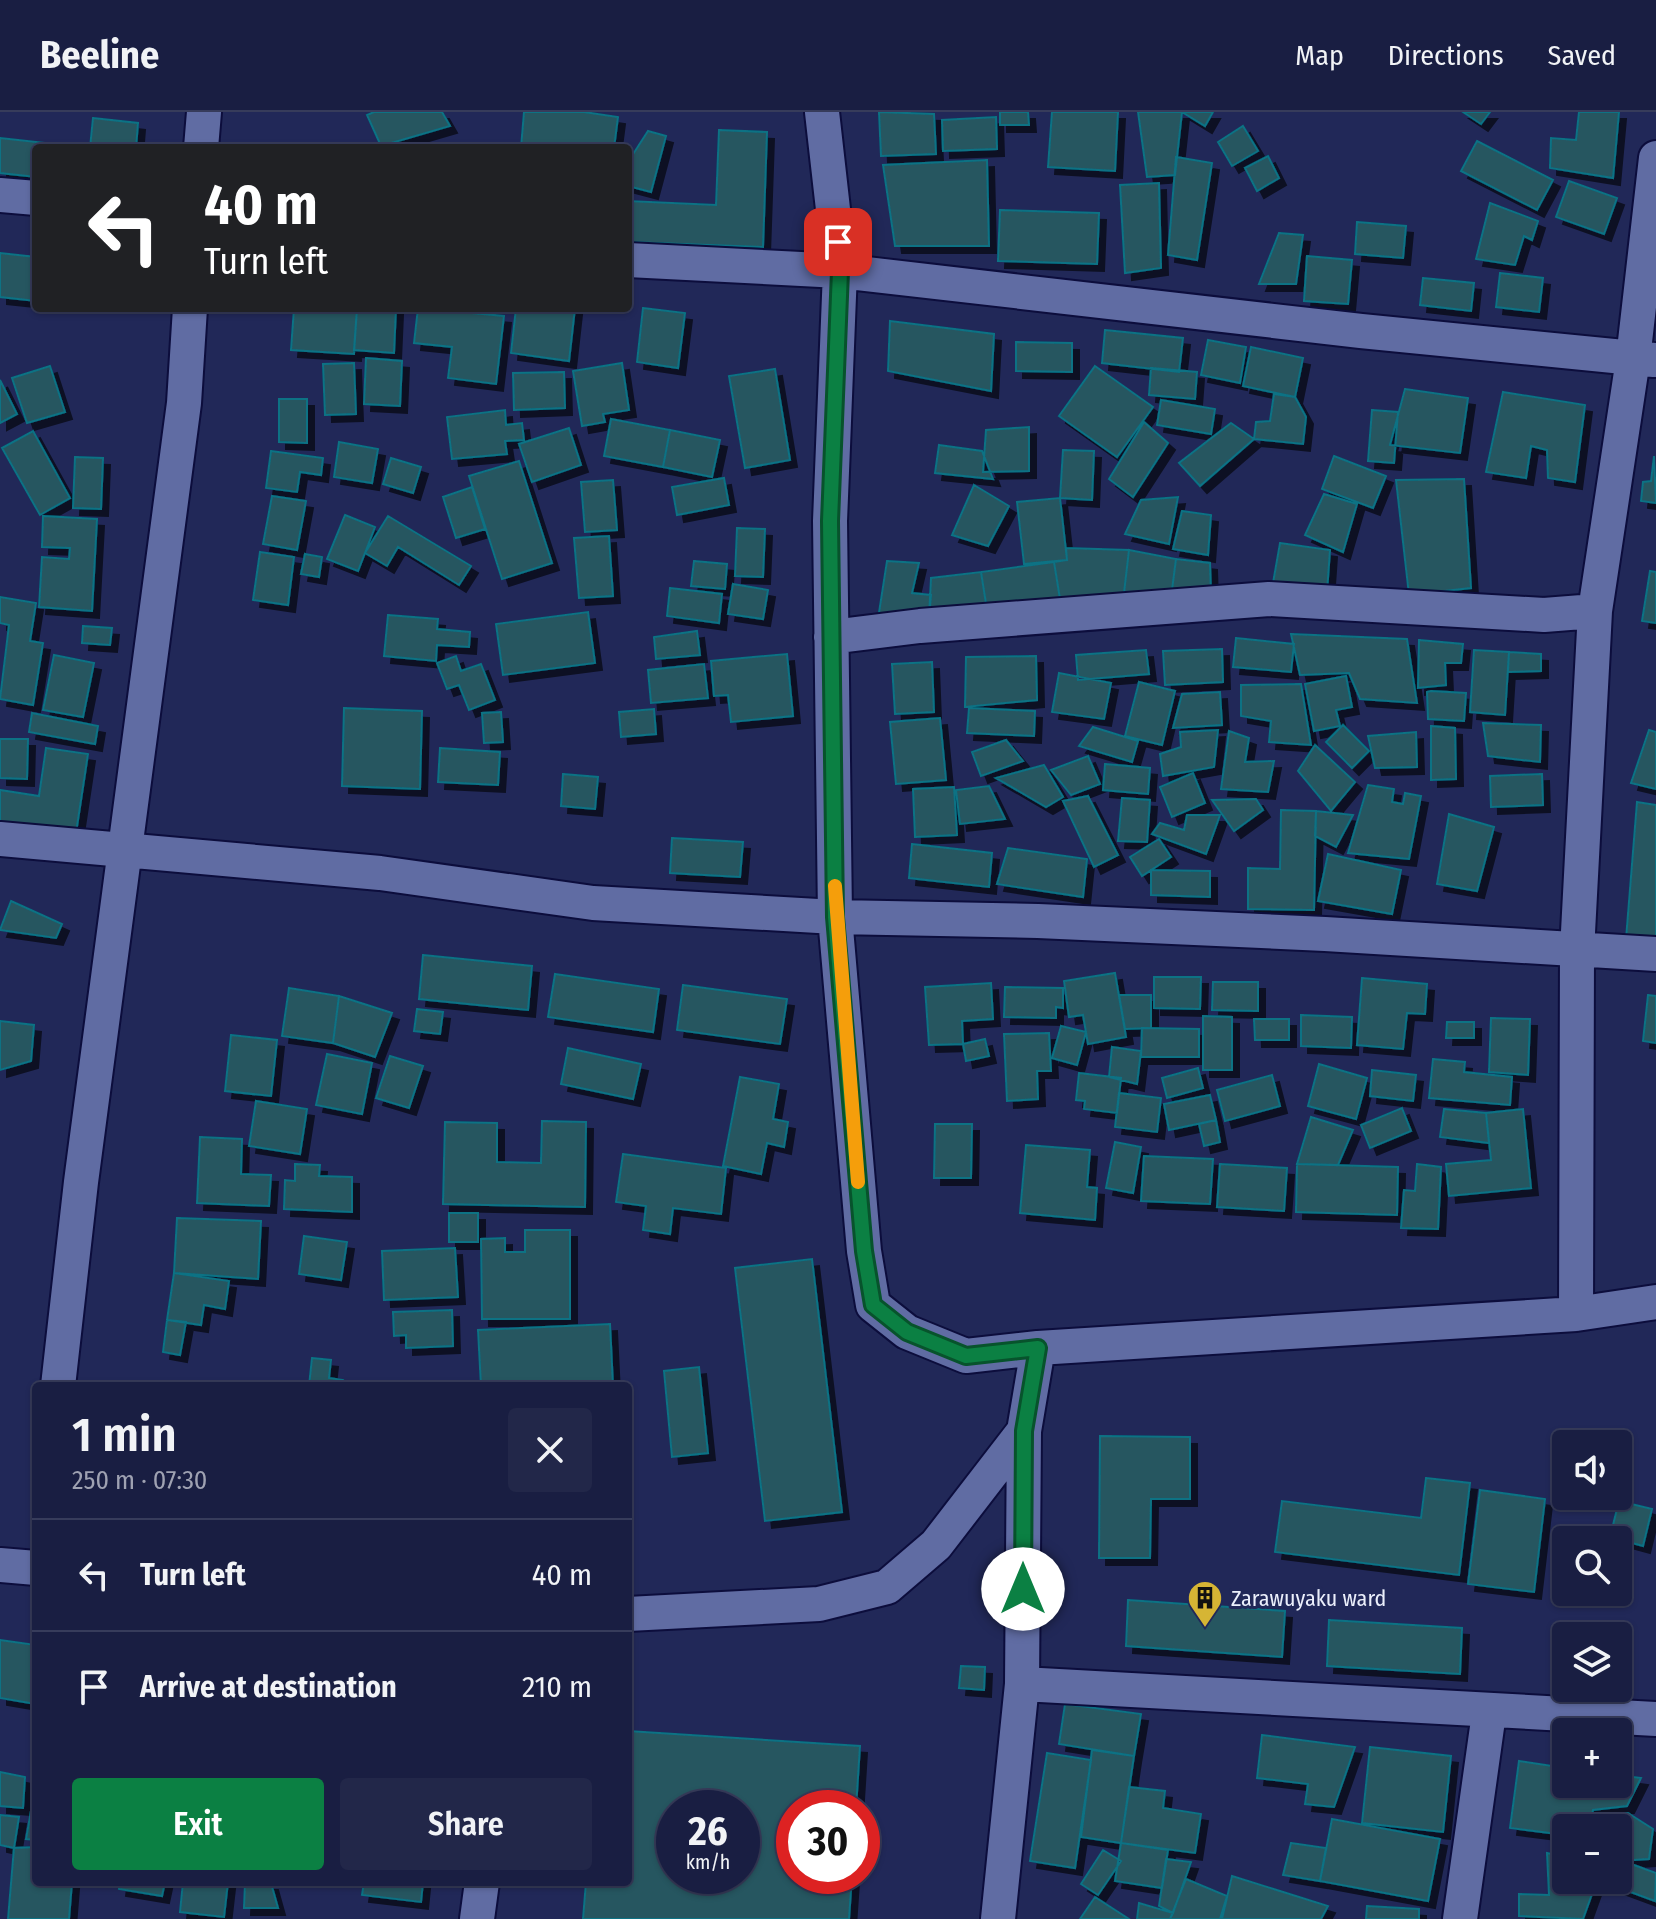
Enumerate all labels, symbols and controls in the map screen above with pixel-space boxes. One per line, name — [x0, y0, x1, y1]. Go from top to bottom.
text: Beeline — [40, 32, 159, 78]
text: Map — [1295, 39, 1344, 72]
text: Directions — [1388, 39, 1504, 72]
text: Saved — [1548, 39, 1616, 72]
text: 40 m — [204, 172, 318, 239]
icon: left — [72, 176, 176, 280]
pin — [804, 208, 872, 276]
icon: arrive — [816, 220, 860, 264]
text: Turn left — [204, 240, 328, 284]
text: 1 min — [72, 1406, 177, 1464]
button: close — [508, 1408, 592, 1492]
map controls — [1552, 1430, 1632, 1894]
button: sound — [1552, 1430, 1632, 1510]
text: 250 m · 07:30 — [72, 1465, 207, 1496]
button: search — [1552, 1526, 1632, 1606]
position arrow — [981, 1547, 1065, 1631]
icon: left — [72, 1553, 116, 1597]
text: Turn left — [140, 1557, 246, 1593]
text: 40 m — [532, 1557, 592, 1593]
building icon: Zarawuyaku ward — [1186, 1579, 1224, 1629]
place label: Zarawuyaku ward — [1231, 1585, 1386, 1612]
button: layers — [1552, 1622, 1632, 1702]
icon: arrive — [72, 1665, 116, 1709]
text: Arrive at destination — [140, 1669, 397, 1705]
text: 210 m — [522, 1669, 592, 1705]
button: + — [1552, 1718, 1632, 1798]
button: Exit — [72, 1778, 324, 1870]
button: Share — [340, 1778, 592, 1870]
speed limit sign: 30 — [776, 1790, 880, 1894]
text: 26 — [688, 1808, 728, 1856]
button: − — [1552, 1814, 1632, 1894]
text: km/h — [686, 1850, 730, 1874]

